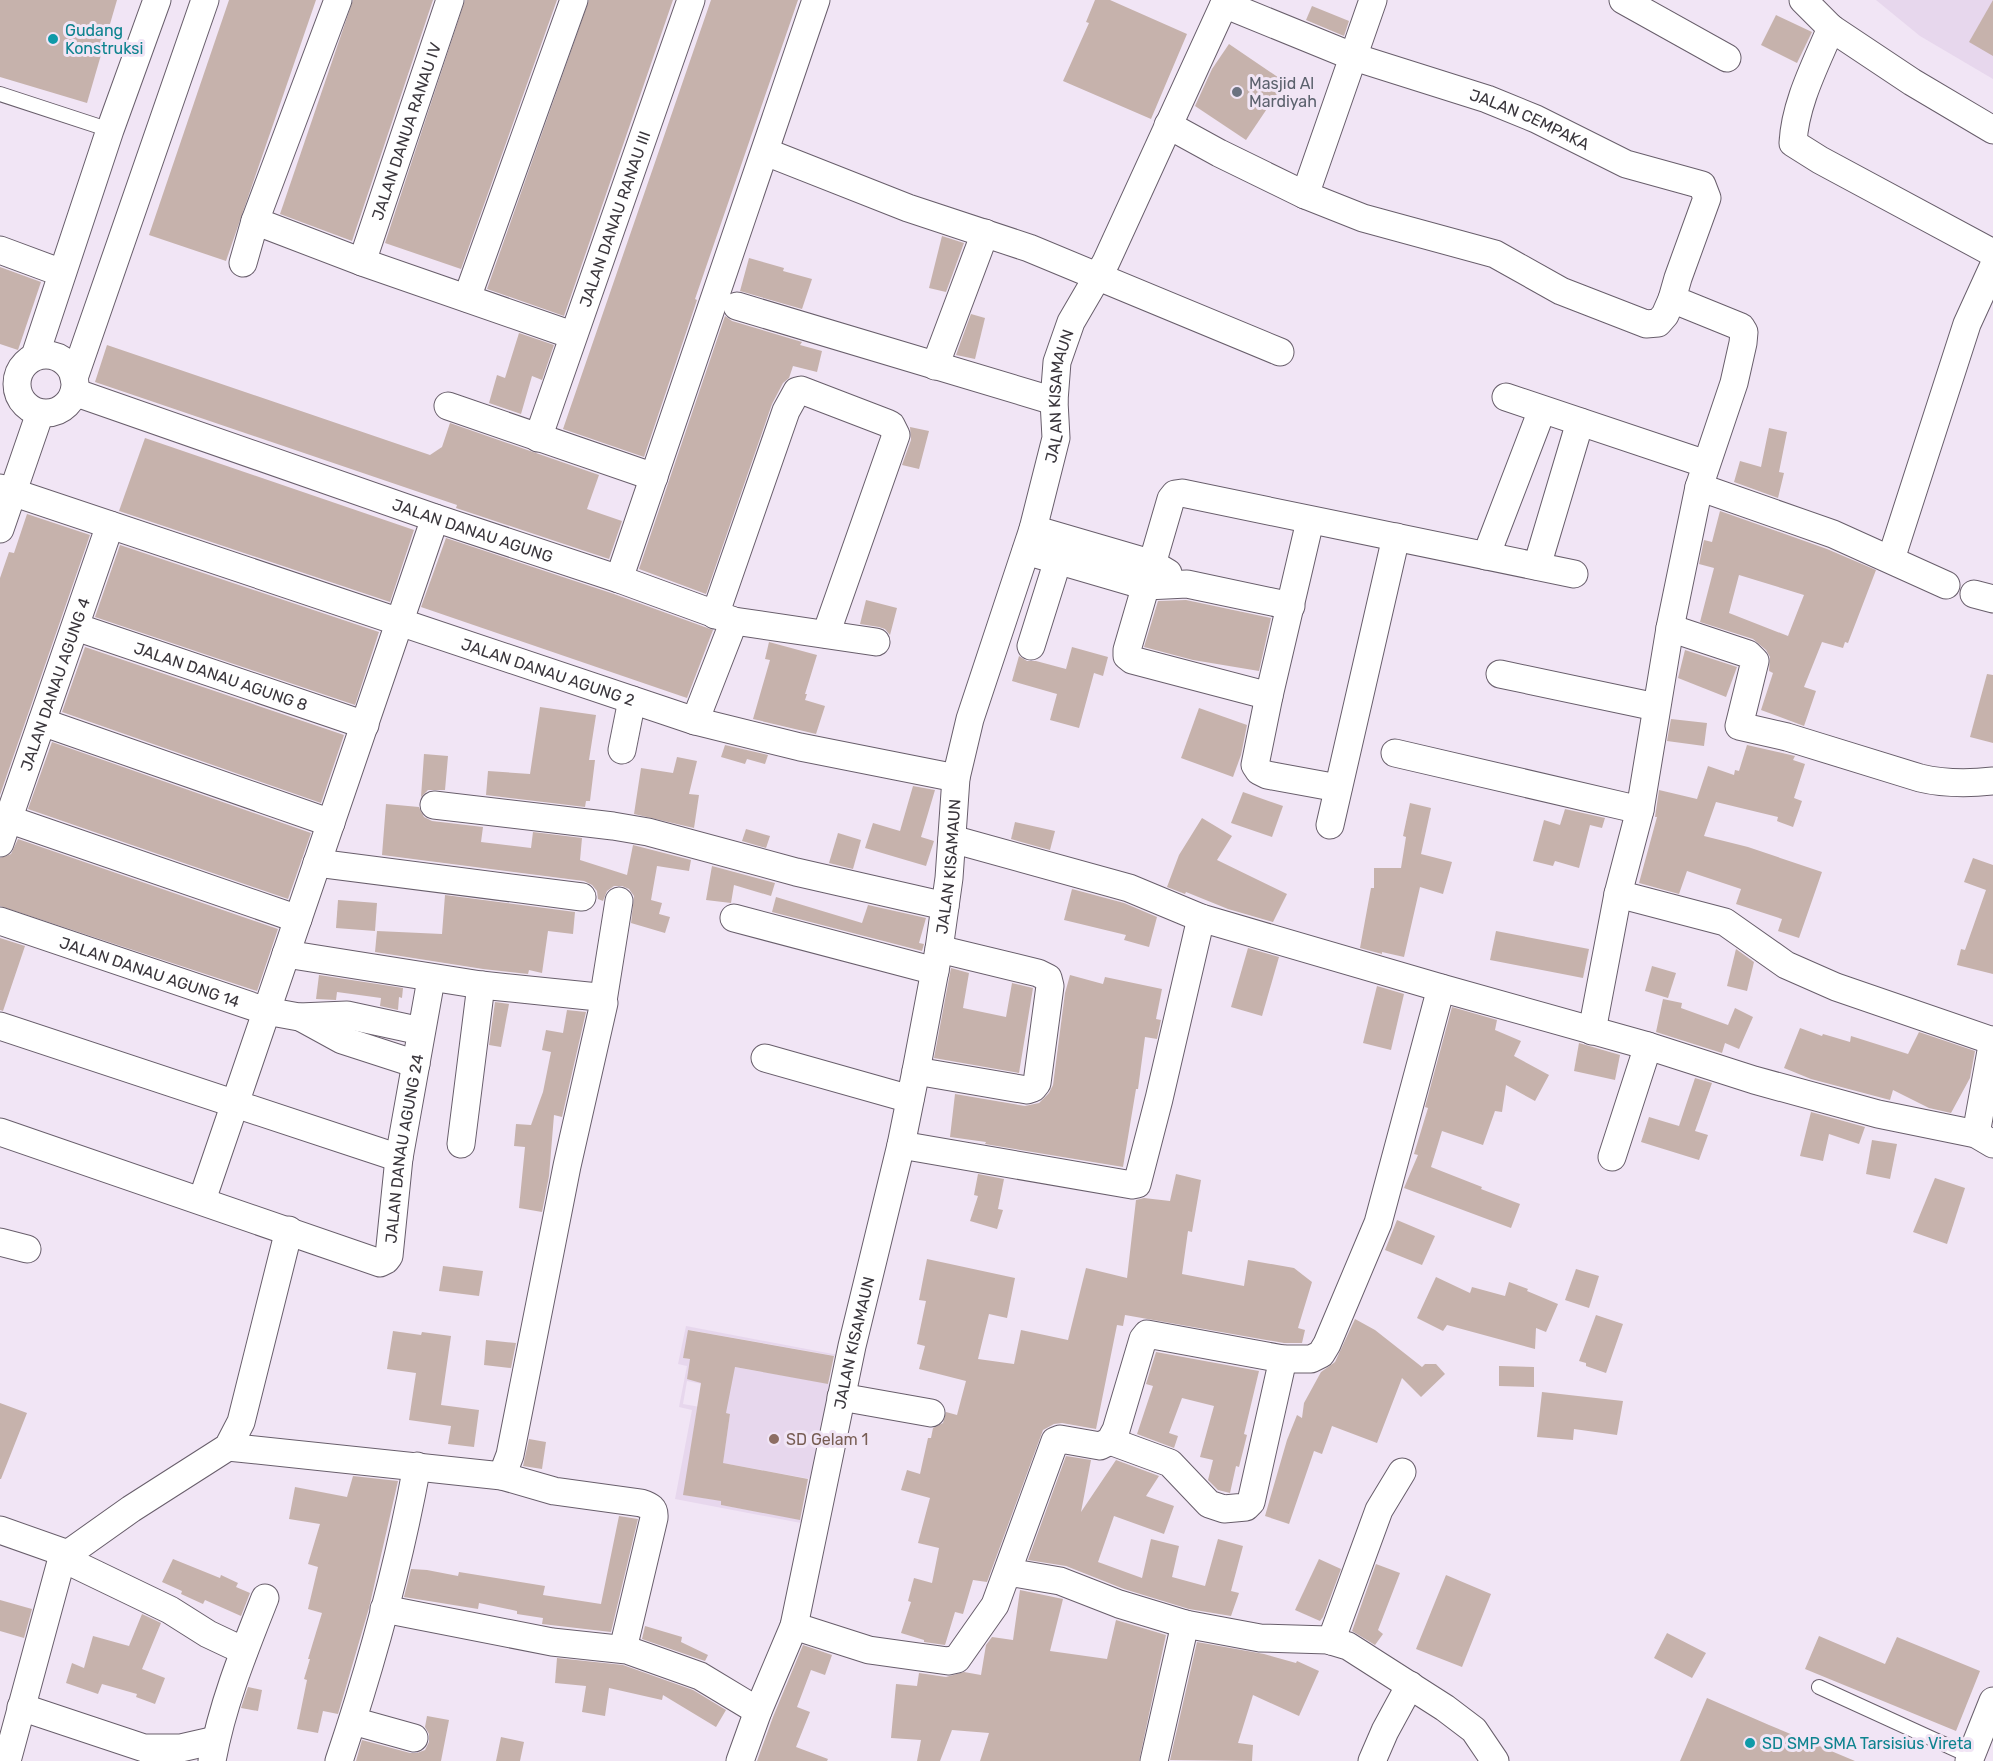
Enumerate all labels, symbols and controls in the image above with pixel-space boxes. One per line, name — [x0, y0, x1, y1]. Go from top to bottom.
place label: Gudang Konstruksi — [65, 21, 143, 58]
marker: Gudang Konstruksi — [46, 32, 60, 46]
street label: JALAN DANUA RANAU IV — [367, 40, 445, 222]
place label: Masjid Al Mardiyah — [1249, 74, 1317, 111]
marker: Masjid Al Mardiyah — [1230, 85, 1244, 99]
street label: JALAN CEMPAKA — [1467, 85, 1593, 154]
street label: JALAN DANAU RANAU III — [575, 129, 654, 309]
street label: JALAN KISAMAUN — [1041, 327, 1077, 465]
street label: JALAN DANAU AGUNG — [390, 494, 555, 566]
street label: JALAN DANAU AGUNG 4 — [16, 595, 94, 773]
street label: JALAN DANAU AGUNG 2 — [459, 634, 637, 710]
street label: JALAN DANAU AGUNG 8 — [132, 638, 310, 714]
street label: JALAN KISAMAUN — [932, 798, 964, 935]
street label: JALAN DANAU AGUNG 14 — [57, 932, 242, 1011]
street label: JALAN DANAU AGUNG 24 — [381, 1052, 427, 1244]
street label: JALAN KISAMAUN — [830, 1274, 878, 1411]
place label: SD Gelam 1 — [786, 1430, 868, 1449]
marker: SD Gelam 1 — [767, 1432, 781, 1446]
place label: SD SMP SMA Tarsisius Vireta — [1762, 1734, 1972, 1753]
marker: SD SMP SMA Tarsisius Vireta — [1743, 1736, 1757, 1750]

